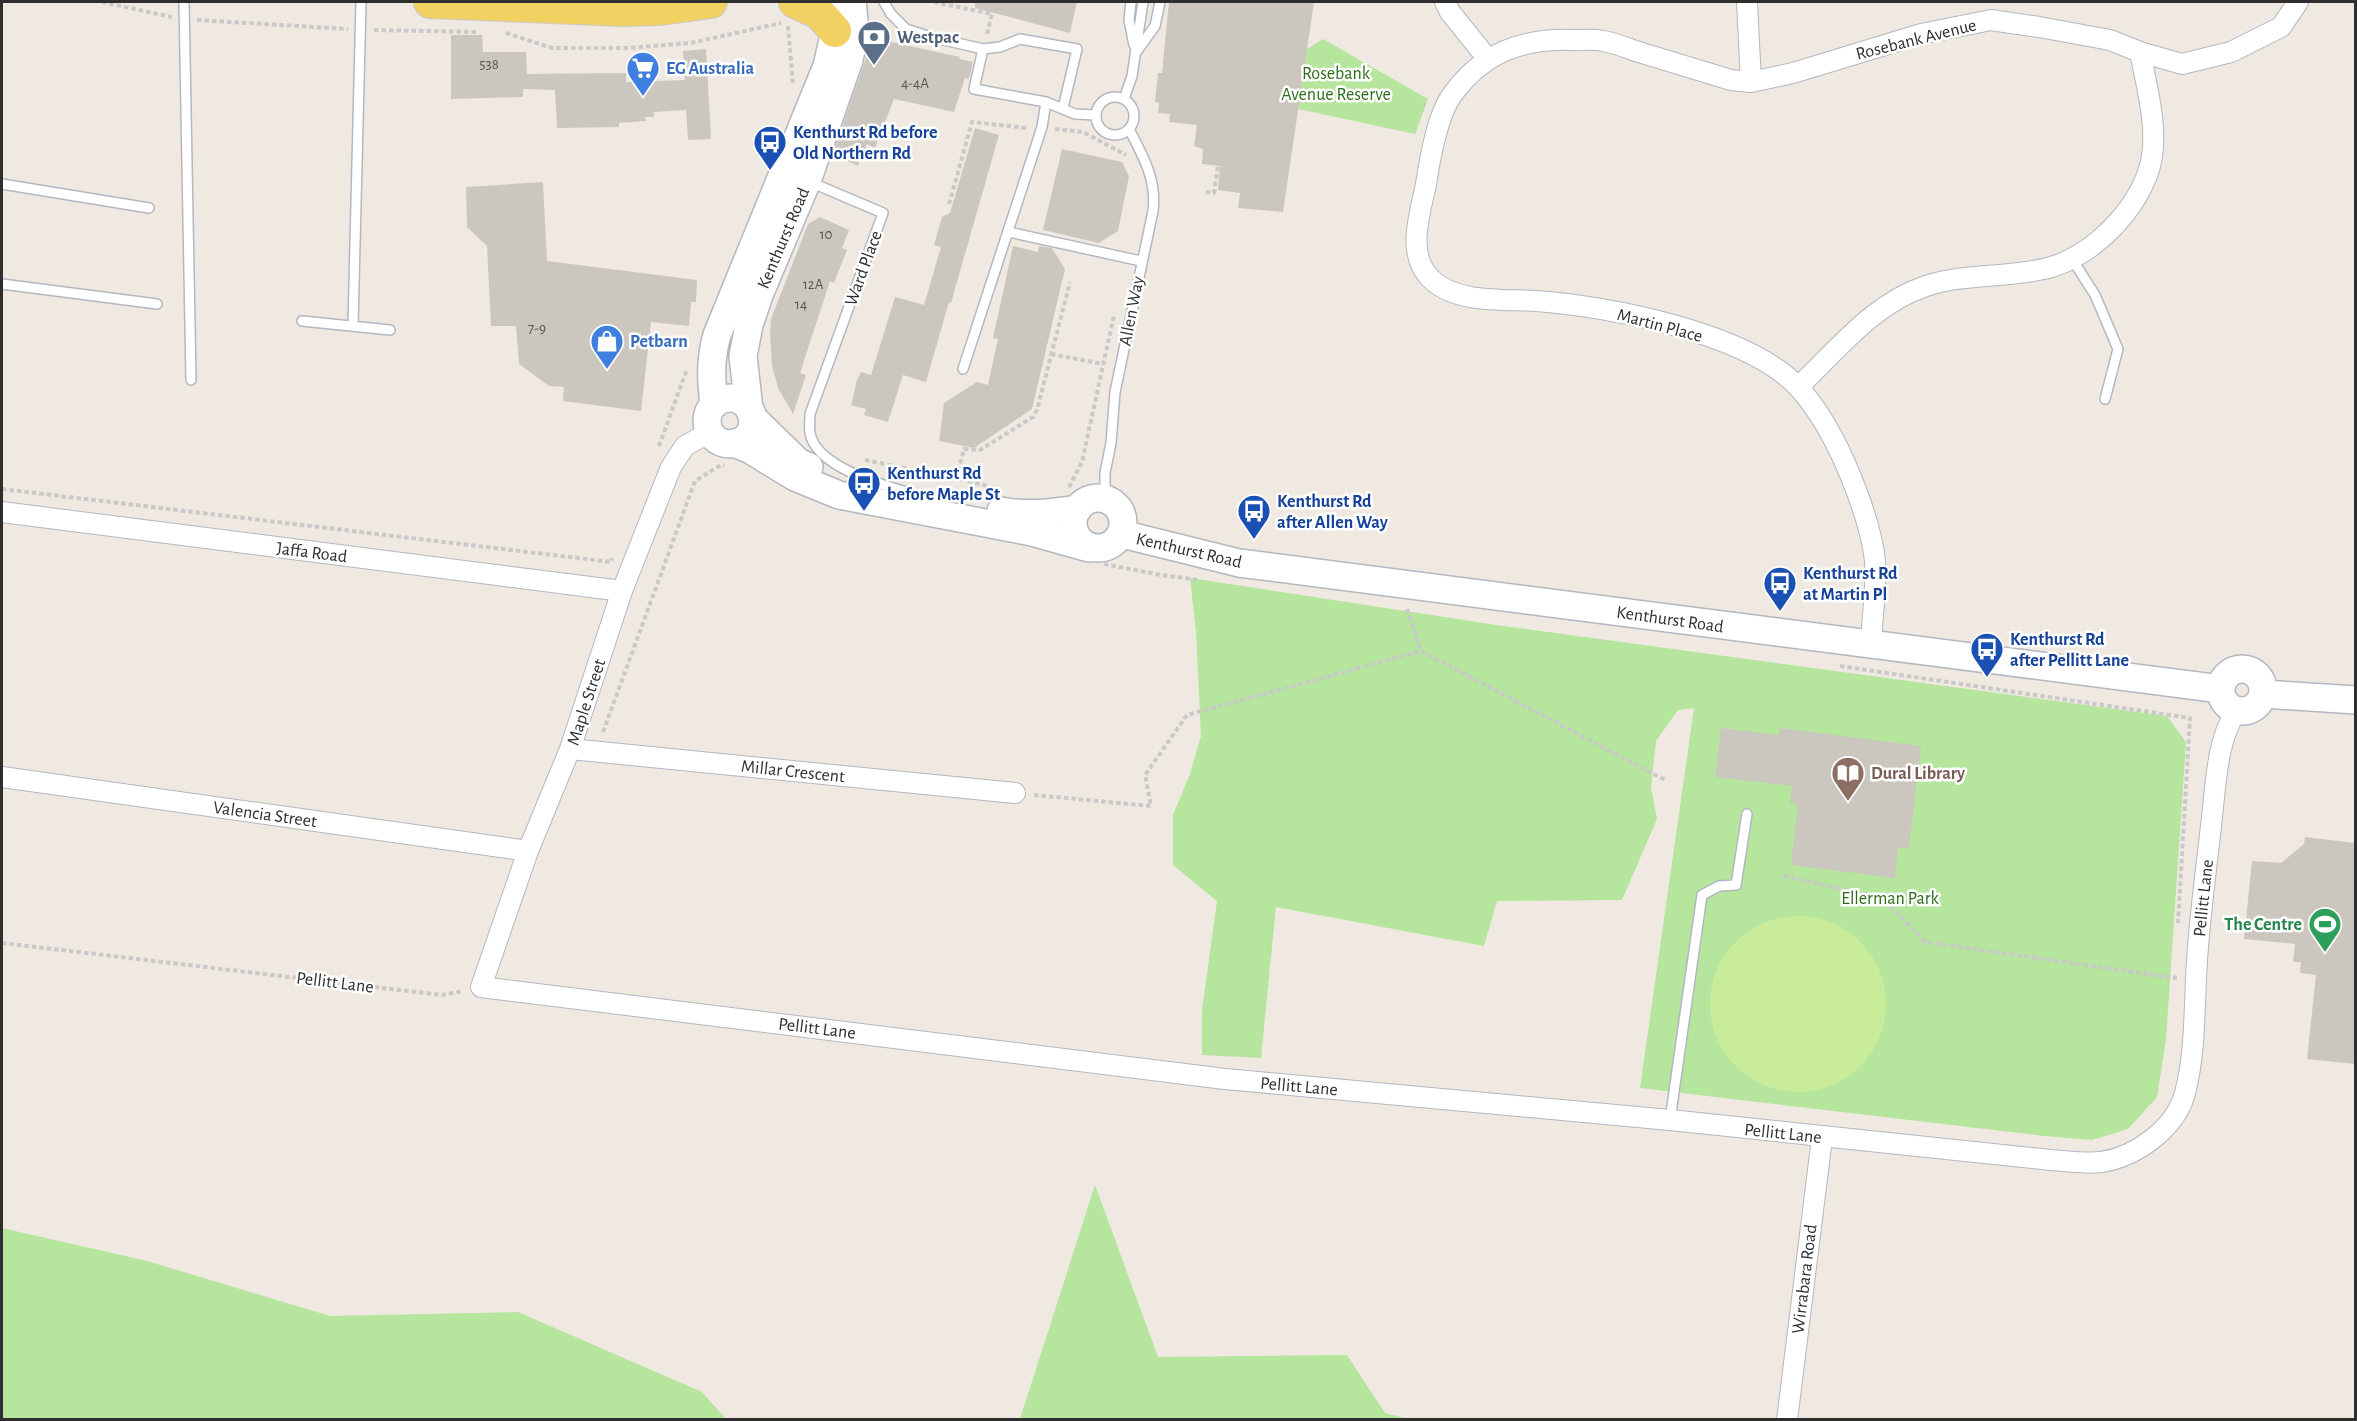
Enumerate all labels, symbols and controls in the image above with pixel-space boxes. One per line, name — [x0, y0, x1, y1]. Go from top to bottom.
street label: Rosebank Avenue — [1854, 16, 1978, 64]
bank icon: Westpac — [856, 19, 892, 66]
place label: Westpac — [897, 29, 959, 47]
supermarket icon: EG Australia — [625, 50, 661, 97]
house number: 538 — [479, 57, 499, 72]
place label: EG Australia — [666, 60, 754, 78]
park label: Rosebank Avenue Reserve — [1281, 65, 1391, 104]
house number: 4-4A — [901, 76, 929, 91]
bus stop icon: Kenthurst Rd before Old Northern Rd — [752, 124, 788, 171]
place label: Kenthurst Rd before Old Northern Rd — [793, 124, 938, 163]
street label: Kenthurst Road — [755, 185, 813, 292]
house number: 10 — [819, 227, 833, 242]
street label: Ward Place — [842, 228, 886, 308]
street label: Allen Way — [1116, 274, 1148, 348]
house number: 12A — [803, 277, 824, 292]
house number: 14 — [795, 297, 807, 312]
street label: Martin Place — [1615, 306, 1704, 346]
house number: 7-9 — [528, 321, 546, 336]
shop icon: Petbarn — [589, 323, 625, 370]
place label: Petbarn — [630, 333, 688, 351]
bus stop icon: Kenthurst Rd before Maple St — [846, 465, 882, 512]
place label: Kenthurst Rd before Maple St — [887, 465, 1000, 504]
bus stop icon: Kenthurst Rd after Allen Way — [1236, 493, 1272, 540]
place label: Kenthurst Rd after Allen Way — [1277, 493, 1389, 532]
street label: Kenthurst Road — [1134, 530, 1243, 572]
street label: Jaffa Road — [275, 540, 348, 566]
bus stop icon: Kenthurst Rd at Martin Pl — [1762, 565, 1798, 612]
place label: Kenthurst Rd at Martin Pl — [1803, 565, 1898, 604]
street label: Kenthurst Road — [1615, 604, 1725, 636]
bus stop icon: Kenthurst Rd after Pellitt Lane — [1969, 631, 2005, 678]
place label: Kenthurst Rd after Pellitt Lane — [2010, 631, 2129, 670]
street label: Maple Street — [565, 657, 609, 748]
library icon: Dural Library — [1830, 755, 1866, 802]
street label: Millar Crescent — [740, 758, 846, 786]
place label: Dural Library — [1871, 765, 1966, 783]
street label: Valencia Street — [212, 799, 318, 831]
street label: Pellitt Lane — [2191, 858, 2217, 938]
park label: Ellerman Park — [1841, 890, 1940, 908]
sports icon: The Centre — [2307, 906, 2343, 953]
place label: The Centre — [2224, 916, 2302, 934]
street label: Pellitt Lane — [295, 969, 375, 997]
street label: Pellitt Lane — [777, 1015, 857, 1043]
street label: Pellitt Lane — [1259, 1075, 1338, 1099]
street label: Pellitt Lane — [1743, 1121, 1823, 1147]
street label: Wirrabara Road — [1789, 1223, 1821, 1335]

